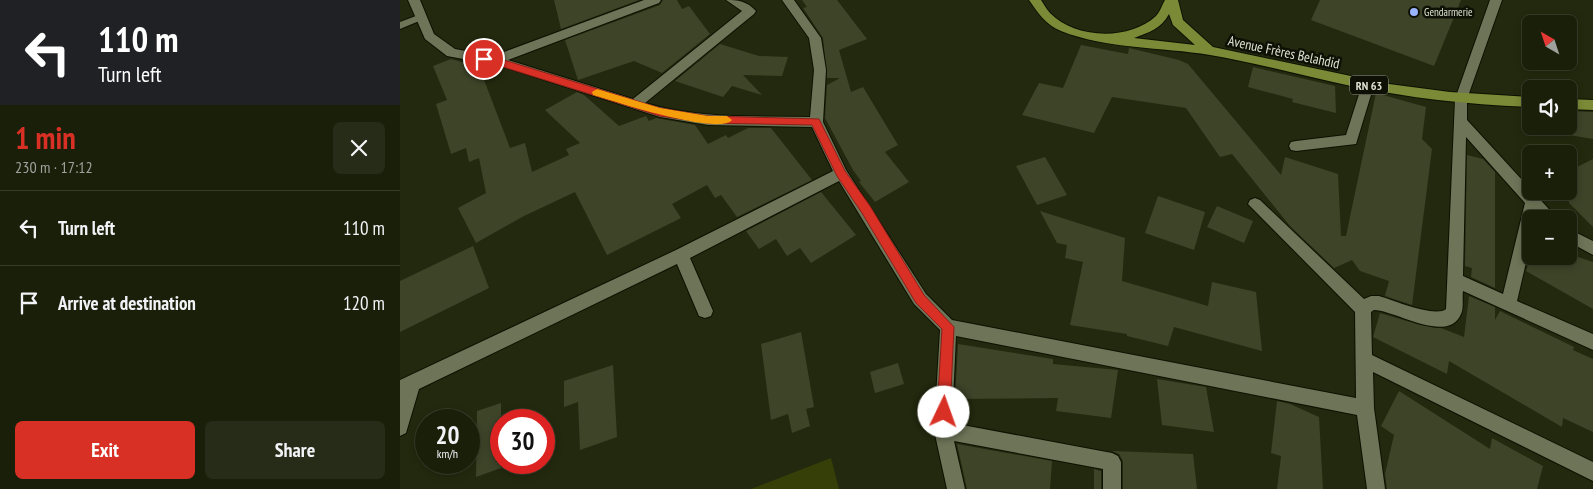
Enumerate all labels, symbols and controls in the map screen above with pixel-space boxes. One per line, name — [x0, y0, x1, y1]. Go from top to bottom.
place label: Gendarmerie — [1424, 5, 1473, 19]
marker: Gendarmerie — [1408, 6, 1420, 18]
north arrow — [1522, 15, 1578, 70]
map controls — [1522, 15, 1577, 265]
text: 110 m — [98, 16, 179, 62]
icon: left — [15, 20, 80, 85]
street label: Avenue Frères Belahdid — [1227, 31, 1341, 73]
pin — [463, 38, 505, 80]
icon: arrive — [470, 45, 498, 73]
text: Turn left — [98, 60, 162, 88]
road number: RN 63 — [1350, 76, 1388, 94]
button: sound — [1522, 80, 1577, 135]
text: 1 min — [15, 118, 76, 157]
button: close — [333, 122, 385, 174]
button: + — [1522, 145, 1577, 200]
text: 230 m · 17:12 — [15, 157, 93, 177]
button: − — [1522, 210, 1577, 265]
icon: left — [15, 214, 43, 242]
text: Turn left — [58, 216, 115, 240]
text: 110 m — [343, 216, 385, 240]
icon: arrive — [15, 289, 43, 317]
text: Arrive at destination — [58, 291, 196, 315]
text: 120 m — [343, 291, 385, 315]
position arrow — [917, 385, 969, 437]
speed limit sign: 30 — [490, 409, 555, 474]
text: 20 — [436, 419, 459, 451]
button: Exit — [15, 421, 195, 479]
button: Share — [205, 421, 385, 479]
text: km/h — [437, 446, 458, 461]

